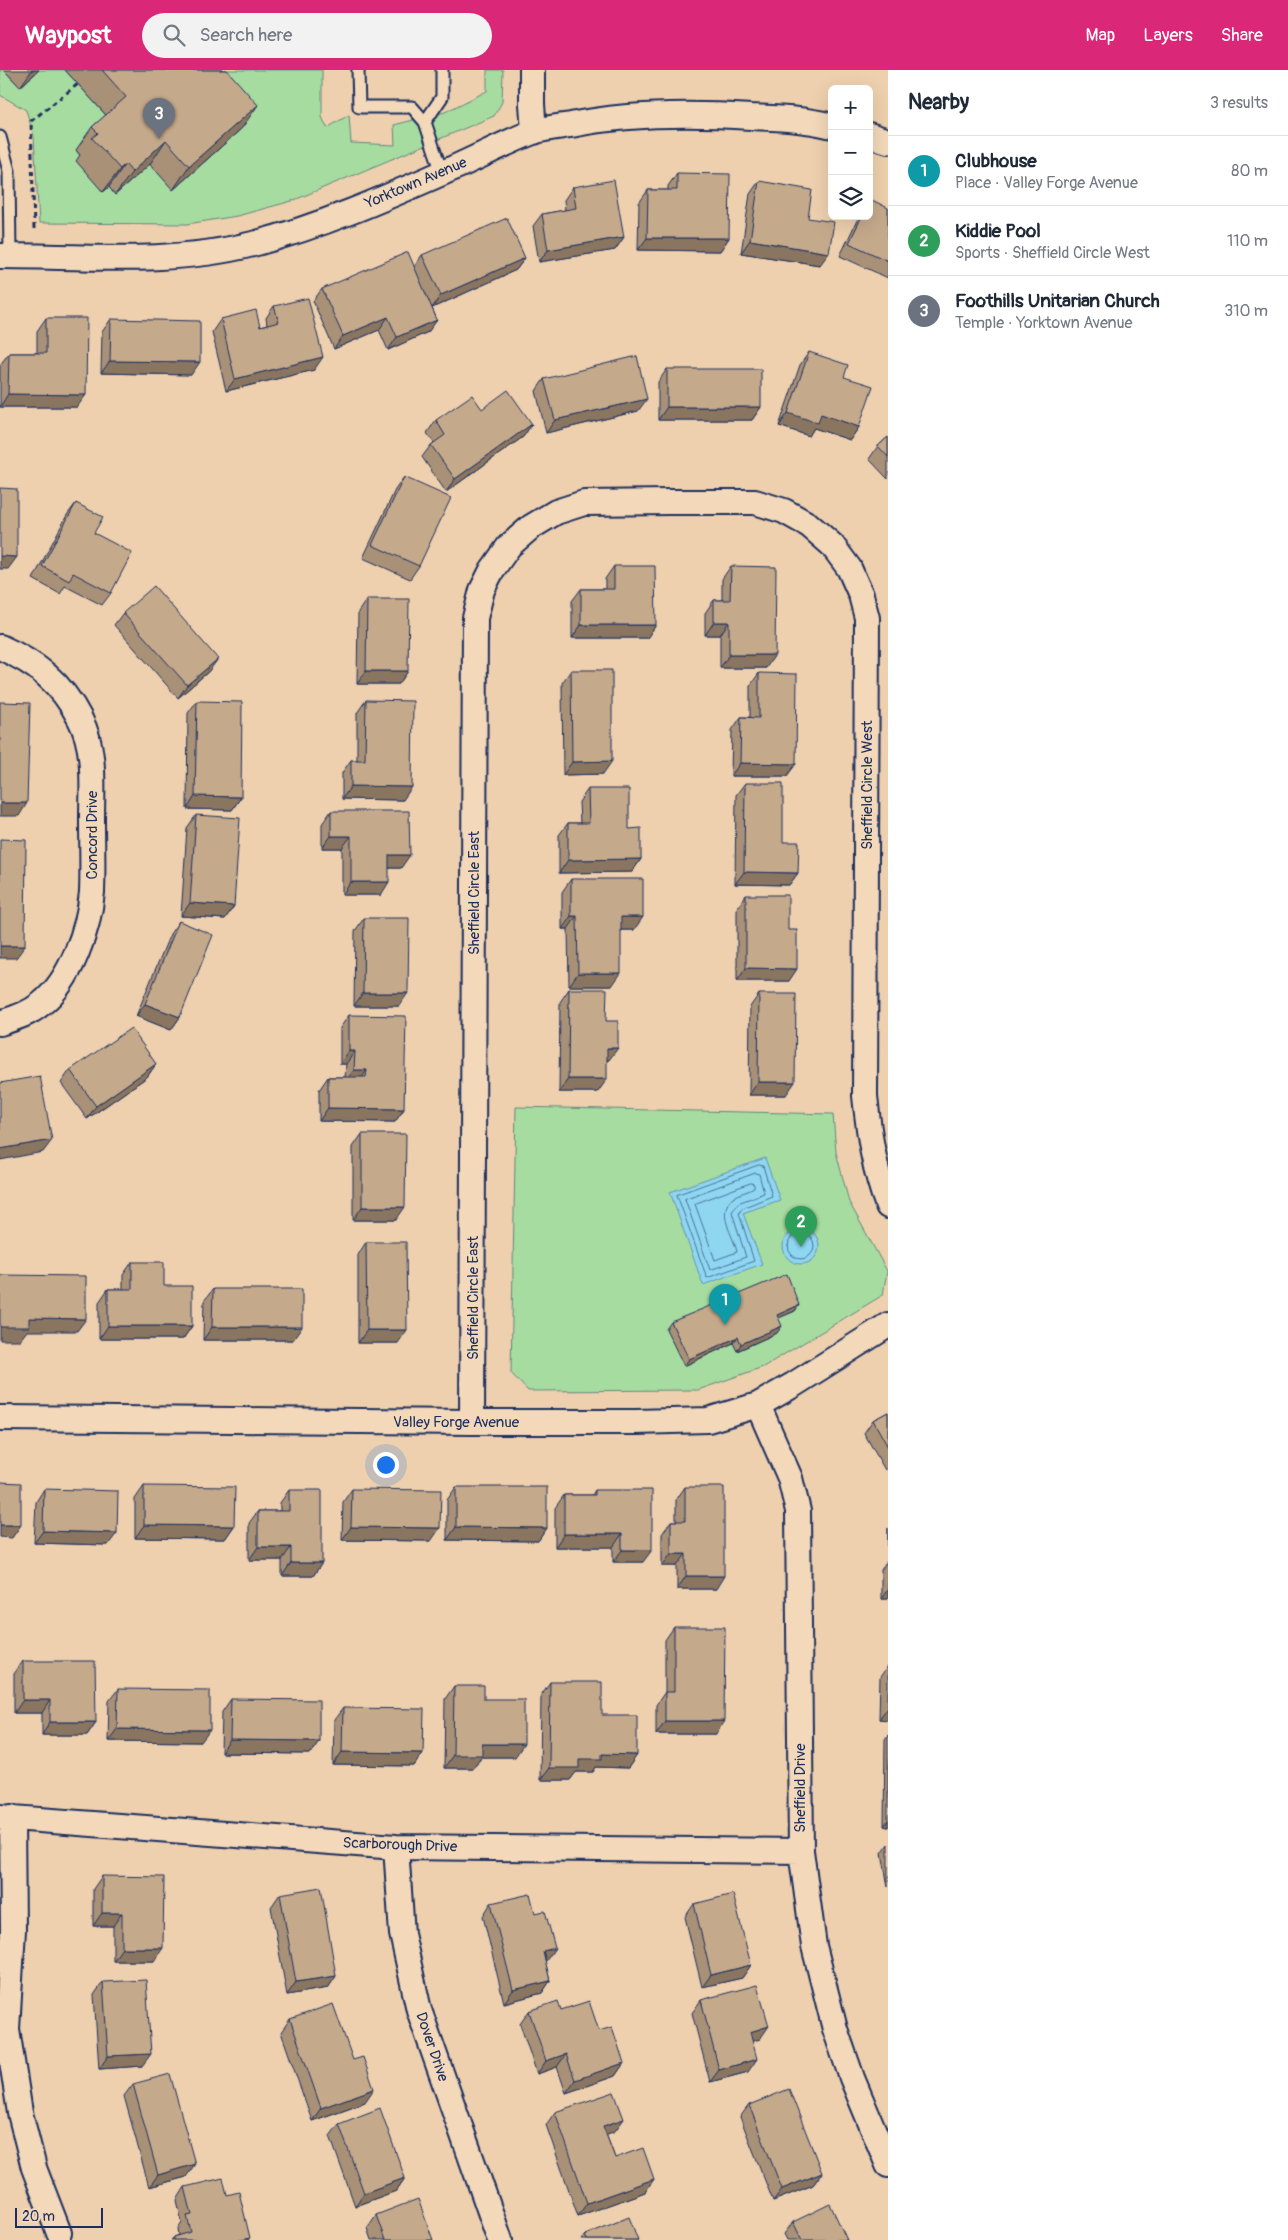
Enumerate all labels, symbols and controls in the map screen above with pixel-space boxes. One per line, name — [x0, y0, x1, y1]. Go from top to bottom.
search box — [142, 13, 492, 58]
text: Waypost — [25, 21, 112, 50]
icon: search — [160, 21, 188, 49]
text: Search here — [200, 23, 292, 47]
text: Map — [1086, 24, 1115, 47]
text: Layers — [1143, 24, 1193, 47]
text: Share — [1221, 24, 1263, 47]
map controls — [828, 85, 873, 220]
button: + — [828, 85, 873, 130]
text: Nearby — [908, 89, 969, 116]
text: 3 results — [1210, 93, 1268, 113]
pin: 3 — [143, 98, 175, 139]
button: − — [828, 130, 873, 175]
text: Clubhouse — [955, 149, 1037, 173]
street label: Yorktown Avenue — [361, 153, 470, 213]
text: 1 — [921, 161, 927, 181]
text: 80 m — [1231, 161, 1268, 181]
text: Place · Valley Forge Avenue — [955, 173, 1138, 193]
button: layers — [828, 175, 873, 220]
text: Kiddie Pool — [955, 219, 1041, 243]
text: 2 — [920, 231, 928, 251]
text: 110 m — [1227, 231, 1268, 251]
text: Sports · Sheffield Circle West — [955, 243, 1150, 263]
text: Foothills Unitarian Church — [955, 289, 1160, 313]
text: 3 — [920, 301, 928, 321]
text: 310 m — [1224, 301, 1268, 321]
text: Temple · Yorktown Avenue — [955, 313, 1132, 333]
street label: Sheffield Circle West — [858, 719, 877, 850]
street label: Concord Drive — [83, 790, 102, 880]
street label: Sheffield Circle East — [465, 830, 484, 955]
pin: 2 — [785, 1206, 817, 1247]
street label: Sheffield Circle East — [464, 1235, 483, 1360]
pin: 1 — [709, 1284, 741, 1325]
street label: Valley Forge Avenue — [393, 1413, 520, 1432]
your location — [373, 1452, 399, 1478]
street label: Sheffield Drive — [791, 1743, 810, 1833]
street label: Scarborough Drive — [342, 1834, 458, 1857]
street label: Dover Drive — [411, 2010, 453, 2085]
scale bar — [15, 2205, 102, 2228]
text: 20 m — [22, 2208, 55, 2225]

